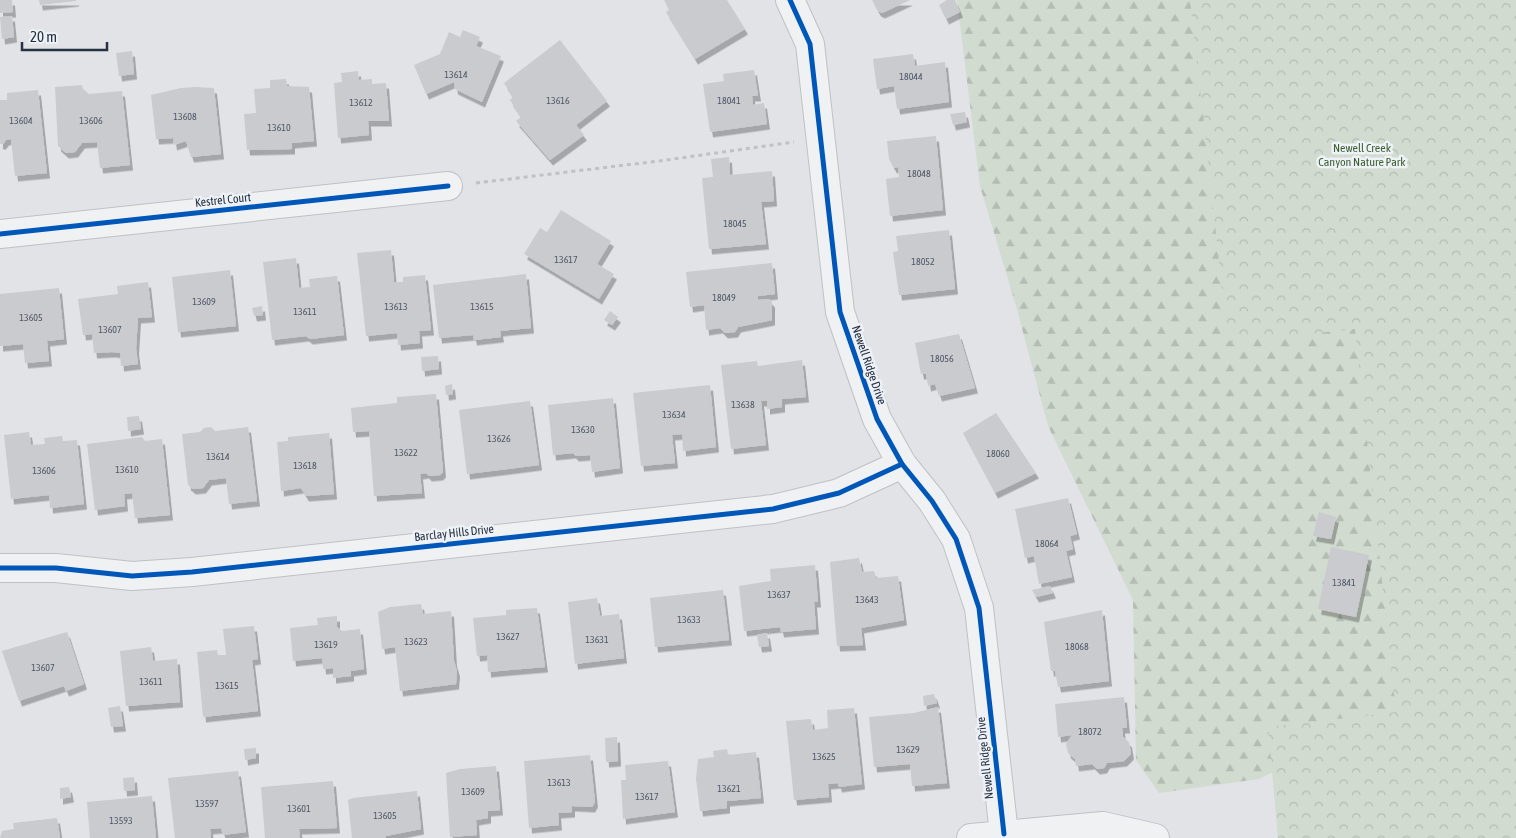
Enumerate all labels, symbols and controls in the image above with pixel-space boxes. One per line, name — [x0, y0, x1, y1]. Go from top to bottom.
scale bar — [22, 20, 108, 52]
text: 20 m — [30, 28, 57, 45]
house number: 13614 — [444, 69, 468, 80]
house number: 18044 — [899, 71, 923, 82]
house number: 13616 — [546, 95, 570, 106]
house number: 18041 — [717, 95, 741, 106]
house number: 13612 — [349, 97, 373, 108]
house number: 13608 — [173, 111, 197, 122]
house number: 13604 — [9, 115, 33, 126]
house number: 13606 — [79, 115, 103, 126]
house number: 13610 — [267, 122, 291, 133]
park label: Newell Creek Canyon Nature Park — [1318, 141, 1406, 169]
house number: 18048 — [907, 168, 931, 179]
street label: Kestrel Court — [194, 190, 252, 210]
house number: 18045 — [723, 218, 747, 229]
house number: 13617 — [554, 254, 578, 265]
house number: 18052 — [911, 256, 935, 267]
house number: 18049 — [712, 292, 736, 303]
house number: 13609 — [192, 296, 216, 307]
house number: 13613 — [384, 301, 408, 312]
house number: 13615 — [470, 301, 494, 312]
house number: 13611 — [293, 306, 317, 317]
house number: 13605 — [19, 312, 43, 323]
house number: 13607 — [98, 324, 122, 335]
street label: Newell Ridge Drive — [849, 324, 889, 406]
house number: 18056 — [930, 353, 954, 364]
house number: 13638 — [731, 399, 755, 410]
house number: 13634 — [662, 409, 686, 420]
house number: 13630 — [571, 424, 595, 435]
house number: 13626 — [487, 433, 511, 444]
house number: 13622 — [394, 447, 418, 458]
house number: 18060 — [986, 448, 1010, 459]
house number: 13614 — [206, 451, 230, 462]
house number: 13618 — [293, 460, 317, 471]
house number: 13610 — [115, 464, 139, 475]
house number: 13606 — [32, 465, 56, 476]
street label: Barclay Hills Drive — [414, 522, 494, 544]
house number: 18064 — [1035, 538, 1059, 549]
house number: 13841 — [1332, 577, 1356, 588]
house number: 13637 — [767, 589, 791, 600]
house number: 13643 — [855, 594, 879, 605]
house number: 13633 — [677, 614, 701, 625]
house number: 13627 — [496, 631, 520, 642]
house number: 13631 — [585, 634, 609, 645]
house number: 13623 — [404, 636, 428, 647]
house number: 13619 — [314, 639, 338, 650]
house number: 18068 — [1065, 641, 1089, 652]
house number: 13607 — [31, 662, 55, 673]
house number: 13611 — [139, 676, 163, 687]
house number: 13615 — [215, 680, 239, 691]
street label: Newell Ridge Drive — [974, 716, 996, 800]
house number: 18072 — [1078, 726, 1102, 737]
house number: 13629 — [896, 744, 920, 755]
house number: 13625 — [812, 751, 836, 762]
house number: 13613 — [547, 777, 571, 788]
house number: 13621 — [717, 783, 741, 794]
house number: 13609 — [461, 786, 485, 797]
house number: 13617 — [635, 791, 659, 802]
house number: 13597 — [195, 798, 219, 809]
house number: 13601 — [287, 803, 311, 814]
house number: 13605 — [373, 810, 397, 821]
house number: 13593 — [109, 815, 133, 826]

